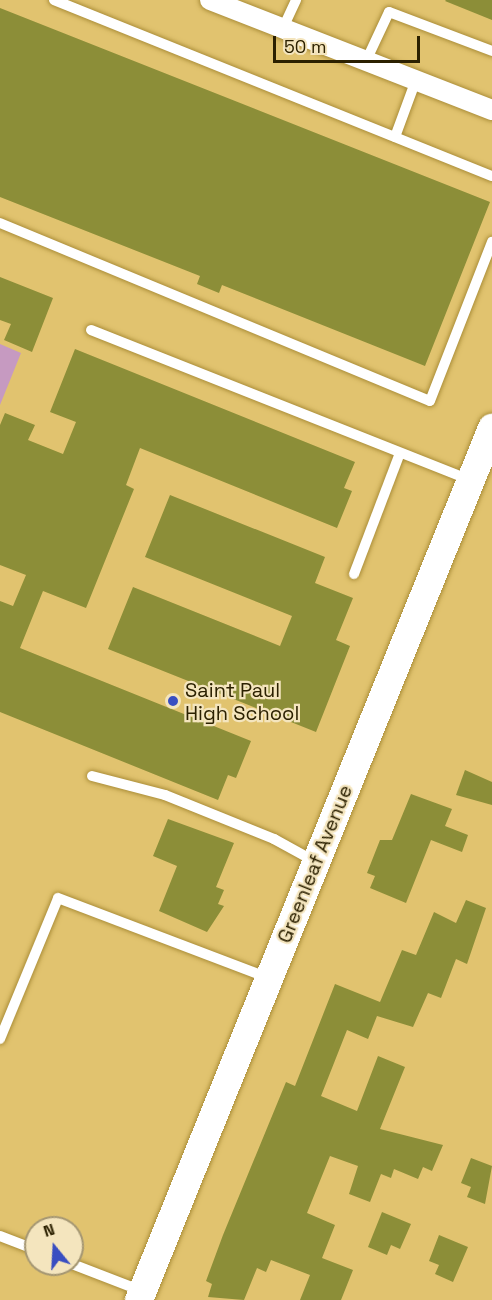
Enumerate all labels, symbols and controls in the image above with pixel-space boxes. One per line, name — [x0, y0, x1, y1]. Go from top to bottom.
scale bar — [276, 24, 423, 62]
text: 50 m — [284, 35, 326, 58]
place label: Saint Paul High School — [185, 678, 299, 725]
marker: Saint Paul High School — [166, 694, 180, 708]
street label: Greenleaf Avenue — [272, 781, 358, 947]
north arrow — [24, 1216, 84, 1276]
text: N — [41, 1219, 57, 1242]

